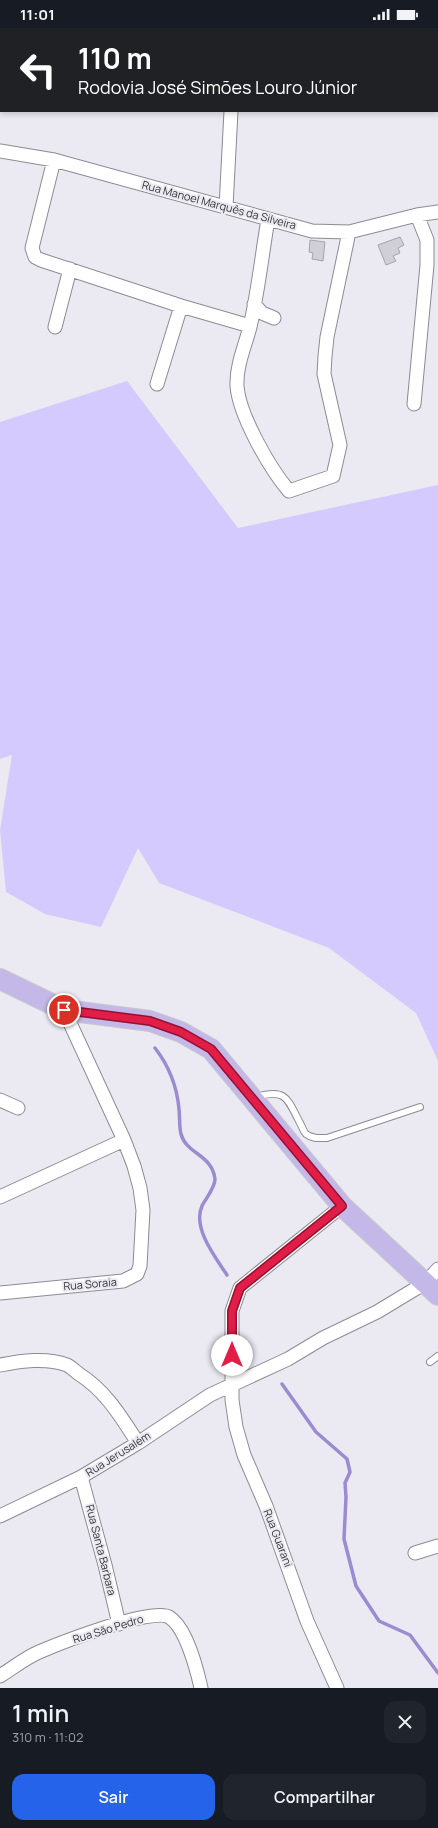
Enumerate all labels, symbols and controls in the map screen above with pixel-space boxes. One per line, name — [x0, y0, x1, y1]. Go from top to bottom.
text: 11:01 — [20, 4, 55, 25]
text: 110 m — [78, 39, 152, 77]
icon: left — [12, 44, 64, 96]
text: Rodovia José Simões Louro Júnior — [78, 75, 357, 99]
street label: Rua Manoel Marquês da Silveira — [140, 177, 298, 232]
pin — [47, 993, 81, 1027]
icon: arrive — [53, 999, 75, 1021]
street label: Rua Soraia — [63, 1274, 117, 1293]
position arrow — [211, 1334, 253, 1376]
street label: Rua Jerusalém — [82, 1428, 153, 1480]
street label: Rua Santa Barbara — [83, 1503, 120, 1597]
street label: Rua Guarani — [261, 1507, 296, 1569]
street label: Rua São Pedro — [71, 1610, 146, 1646]
text: 1 min — [12, 1696, 69, 1729]
button: close — [384, 1701, 426, 1743]
text: 310 m · 11:02 — [12, 1728, 83, 1746]
button: Sair — [12, 1774, 215, 1820]
button: Compartilhar — [223, 1774, 426, 1820]

